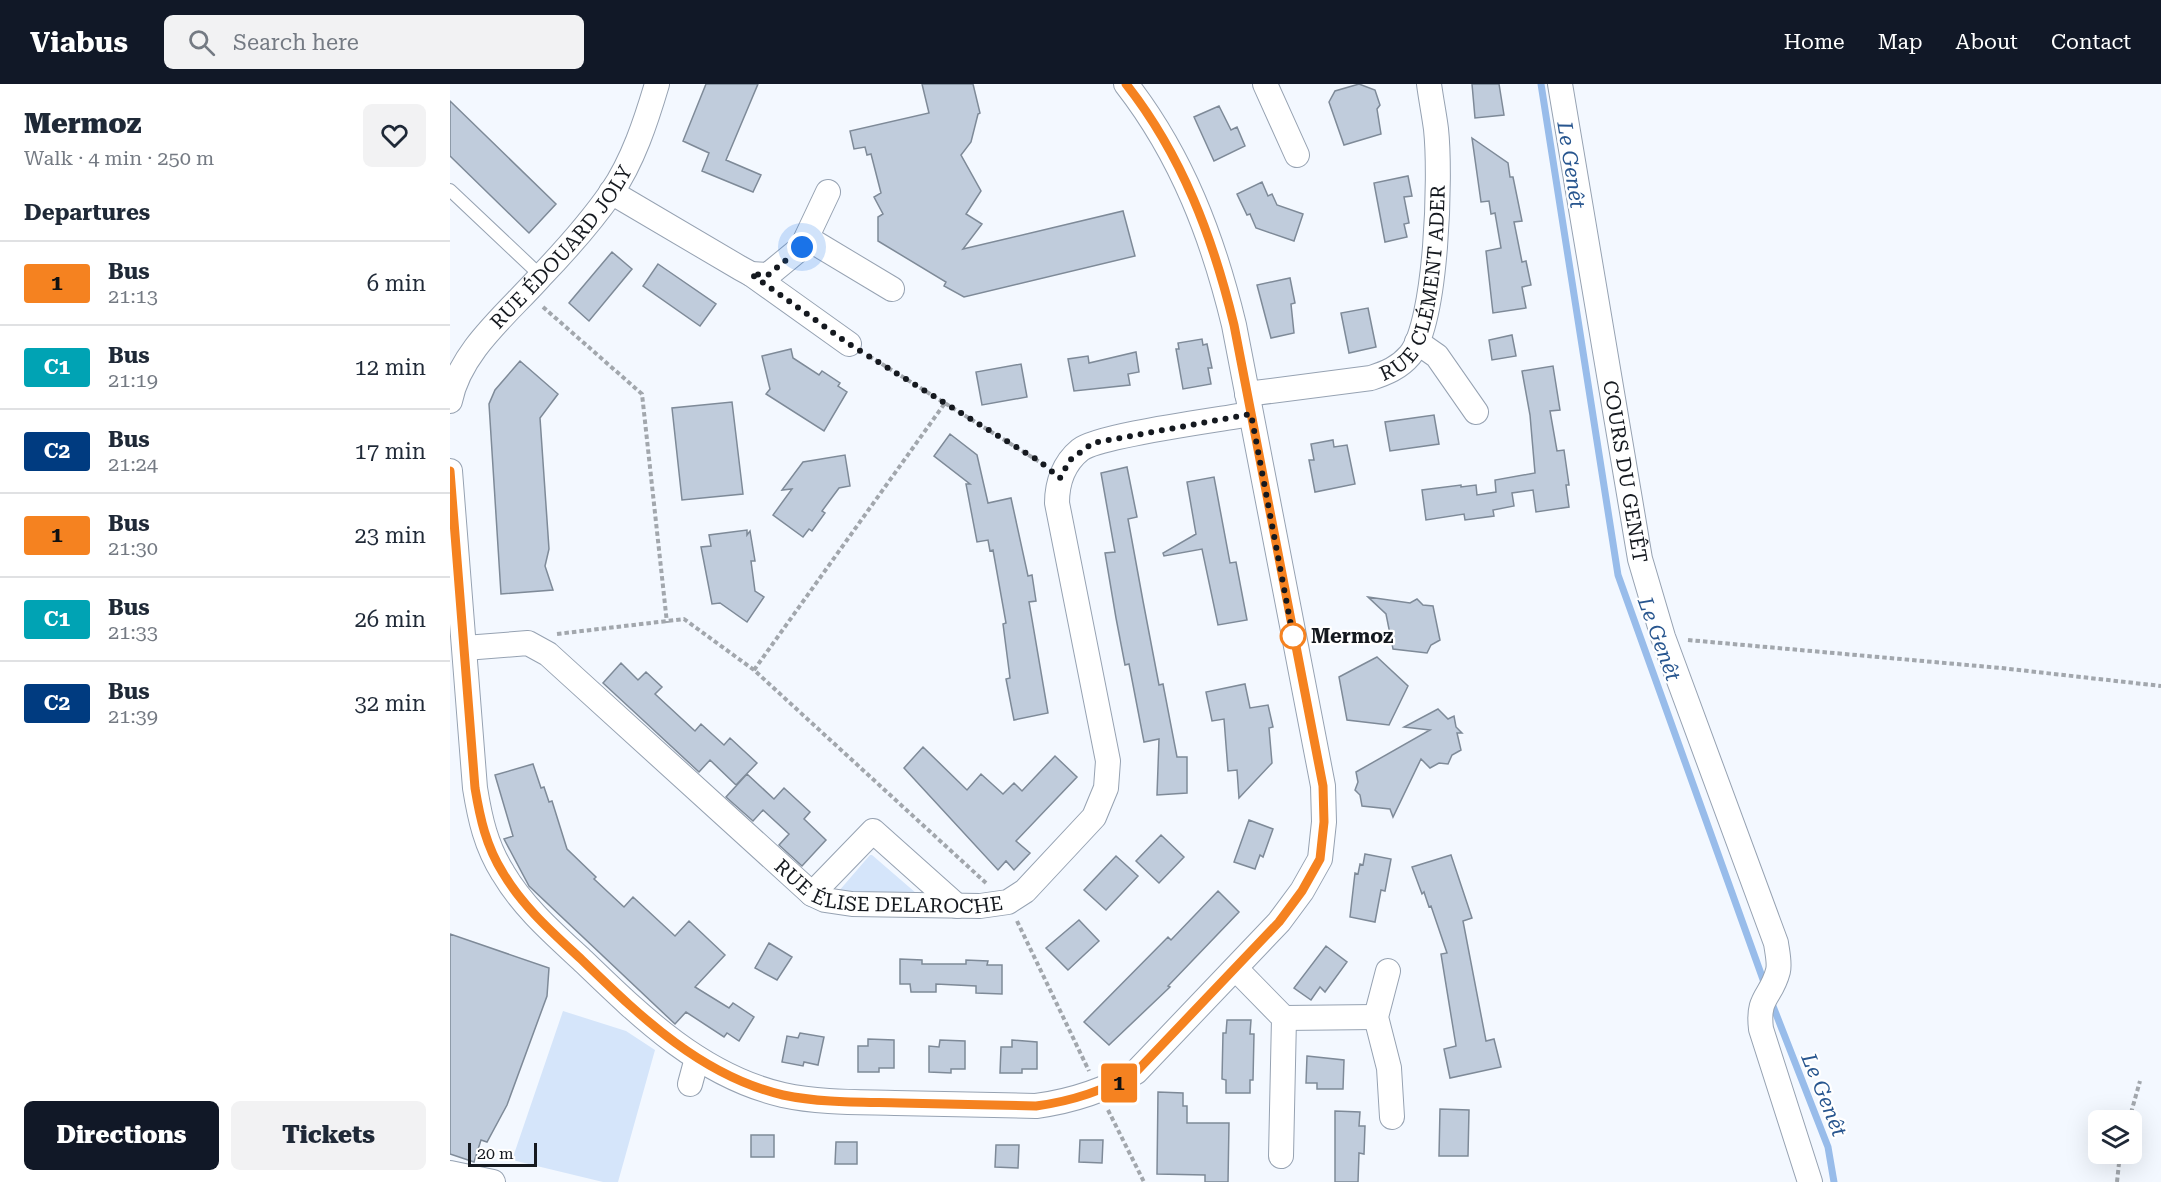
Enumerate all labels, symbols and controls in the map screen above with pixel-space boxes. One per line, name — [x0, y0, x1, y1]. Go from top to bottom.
search box — [164, 15, 584, 69]
text: Viabus — [30, 26, 128, 59]
icon: search — [185, 26, 218, 59]
text: Search here — [233, 30, 359, 55]
text: Home — [1784, 30, 1845, 54]
text: Map — [1878, 30, 1923, 54]
text: About — [1956, 30, 2018, 54]
text: Contact — [2051, 30, 2131, 54]
button: heart — [363, 104, 426, 167]
text: Mermoz — [24, 107, 141, 140]
water label: Le Genêt — [1552, 119, 1590, 210]
text: Walk · 4 min · 250 m — [24, 146, 214, 170]
street label: RUE ÉDOUARD JOLY — [485, 161, 637, 334]
street label: RUE CLÉMENT ADER — [1376, 185, 1450, 386]
text: Departures — [24, 200, 150, 225]
your location — [787, 232, 817, 262]
text: Bus — [108, 259, 150, 284]
text: 1 — [51, 271, 63, 295]
text: 6 min — [367, 271, 426, 296]
text: 21:13 — [108, 284, 158, 308]
text: Bus — [108, 343, 150, 368]
text: C1 — [44, 355, 70, 379]
text: 12 min — [355, 355, 426, 380]
text: 21:19 — [108, 368, 158, 392]
street label: COURS DU GENÊT — [1598, 379, 1652, 565]
text: Bus — [108, 427, 150, 452]
text: C2 — [44, 439, 70, 463]
text: 17 min — [355, 439, 426, 464]
text: 21:24 — [108, 452, 158, 476]
text: Bus — [108, 511, 150, 536]
text: 1 — [51, 523, 63, 547]
text: 23 min — [355, 523, 426, 548]
text: 21:30 — [108, 536, 158, 560]
water label: Le Genêt — [1632, 593, 1685, 684]
text: Bus — [108, 595, 150, 620]
text: C1 — [44, 607, 70, 631]
text: 26 min — [355, 607, 426, 632]
text: 21:33 — [108, 620, 158, 644]
marker: Mermoz — [1280, 623, 1306, 649]
place label: Mermoz — [1311, 624, 1393, 648]
text: Bus — [108, 679, 150, 704]
text: C2 — [44, 691, 70, 715]
text: 32 min — [355, 691, 426, 716]
text: 21:39 — [108, 704, 158, 728]
street label: RUE ÉLISE DELAROCHE — [770, 854, 1004, 919]
water label: Le Genêt — [1796, 1049, 1852, 1140]
line badge: 1 — [1100, 1064, 1138, 1102]
text: 1 — [1113, 1071, 1125, 1095]
button: Directions — [24, 1101, 219, 1170]
button: Tickets — [231, 1101, 426, 1170]
map controls — [2088, 1110, 2142, 1164]
button: layers — [2088, 1110, 2142, 1164]
scale bar — [468, 1140, 537, 1168]
text: 20 m — [477, 1144, 514, 1163]

